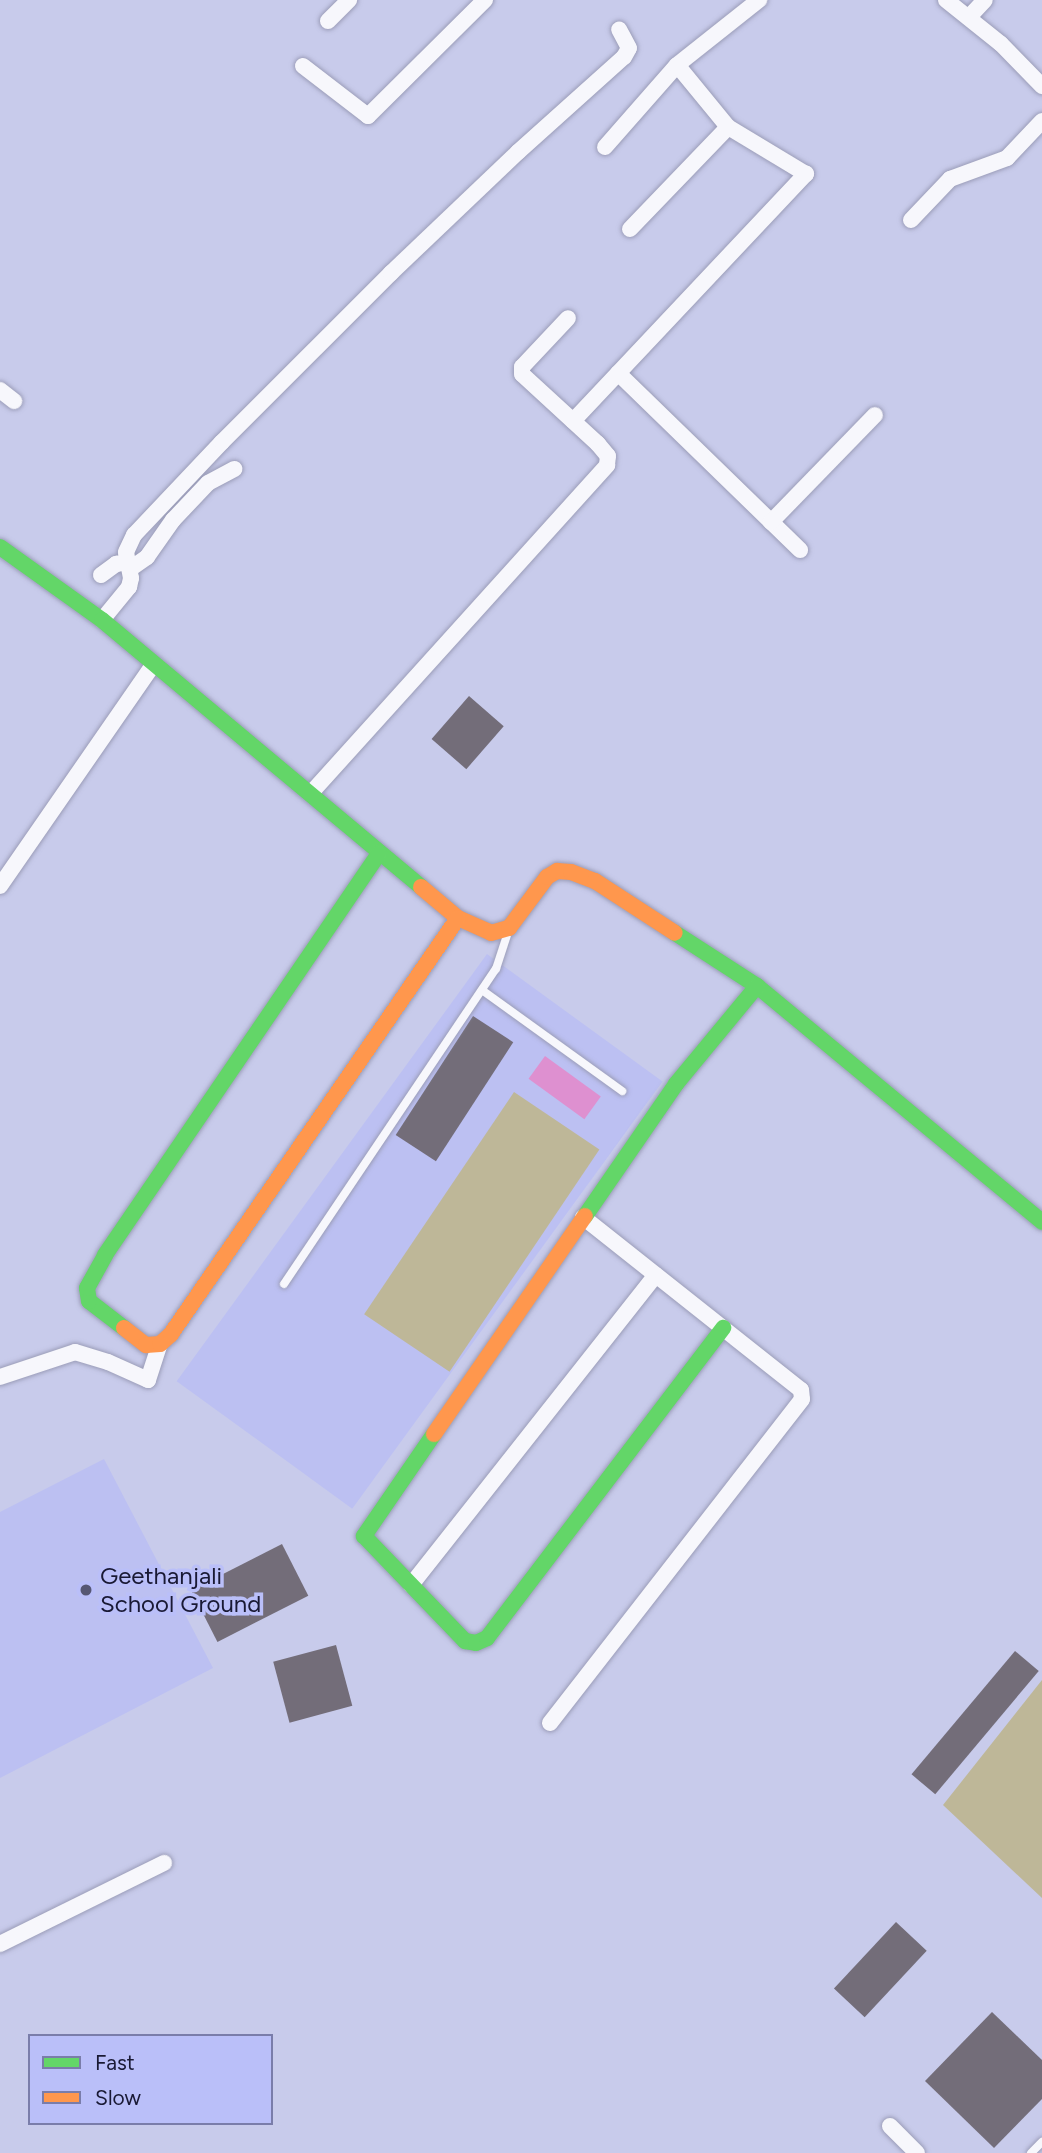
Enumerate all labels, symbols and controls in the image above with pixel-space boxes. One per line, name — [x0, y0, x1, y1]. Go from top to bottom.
place label: Geethanjali School Ground — [100, 1562, 261, 1618]
marker: Geethanjali School Ground — [78, 1582, 94, 1598]
legend — [28, 2034, 273, 2125]
text: Fast — [95, 2050, 135, 2075]
text: Slow — [95, 2085, 141, 2110]

